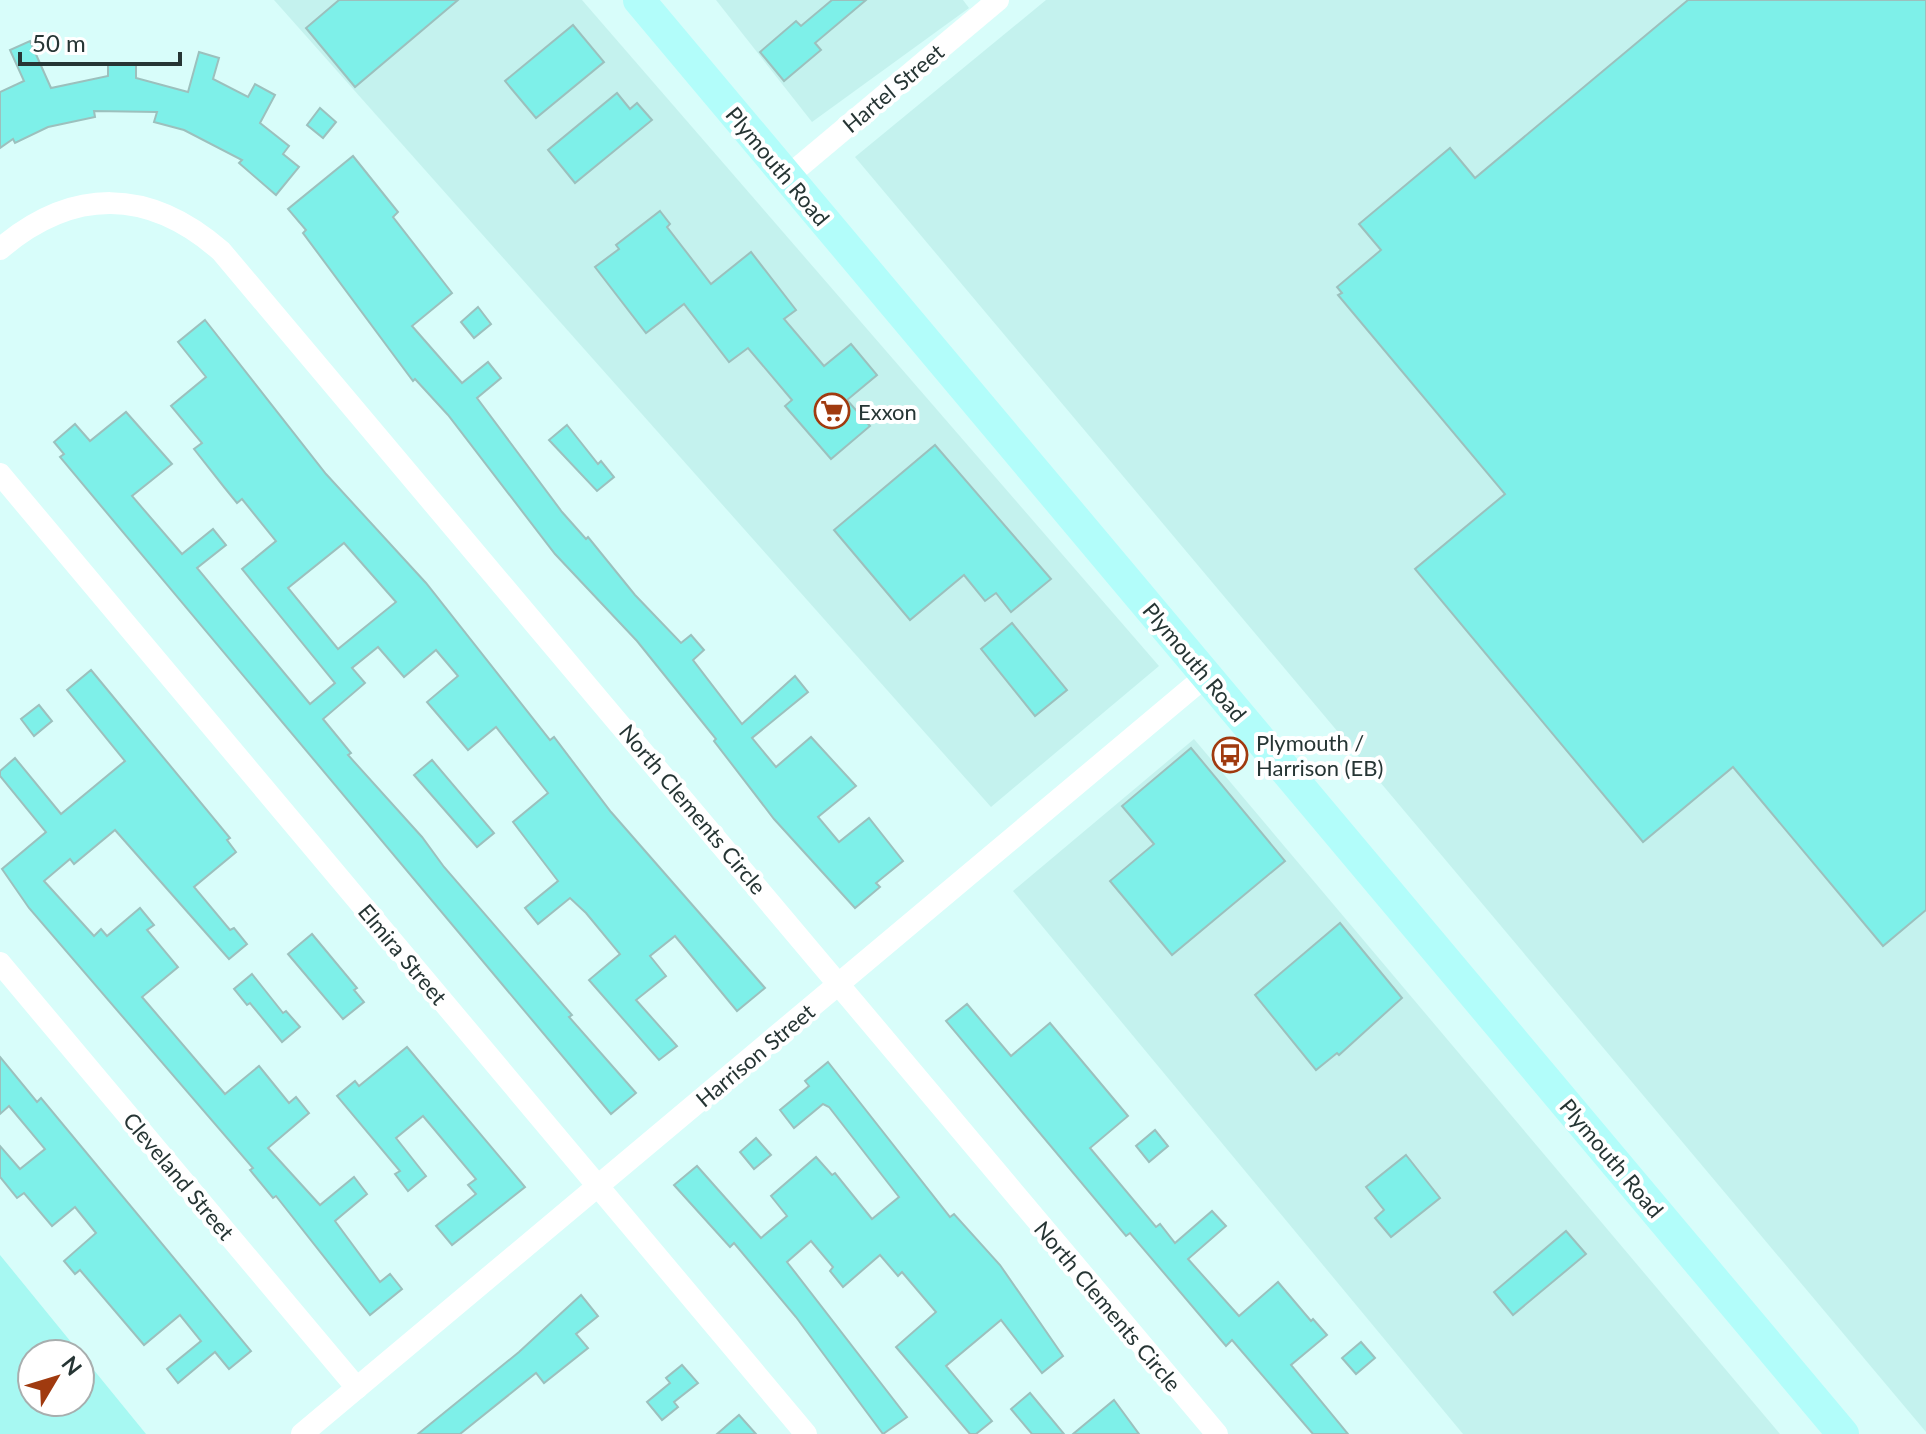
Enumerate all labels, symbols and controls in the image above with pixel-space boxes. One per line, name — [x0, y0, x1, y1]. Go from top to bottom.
scale bar — [20, 16, 180, 66]
text: 50 m — [32, 28, 86, 57]
street label: Hartel Street — [837, 38, 949, 138]
street label: Plymouth Road — [720, 101, 836, 231]
supermarket icon: Exxon — [813, 392, 851, 430]
place label: Exxon — [858, 398, 917, 425]
street label: Plymouth Road — [1137, 597, 1253, 727]
street label: North Clements Circle — [614, 718, 772, 900]
place label: Plymouth / Harrison (EB) — [1256, 729, 1383, 781]
bus stop icon: Plymouth / Harrison (EB) — [1211, 736, 1249, 774]
street label: Elmira Street — [353, 898, 453, 1010]
street label: Harrison Street — [690, 997, 820, 1112]
street label: Plymouth Road — [1554, 1093, 1670, 1223]
street label: Cleveland Street — [118, 1107, 240, 1245]
street label: North Clements Circle — [1029, 1215, 1187, 1397]
north arrow — [16, 1338, 96, 1418]
text: N — [56, 1350, 88, 1380]

